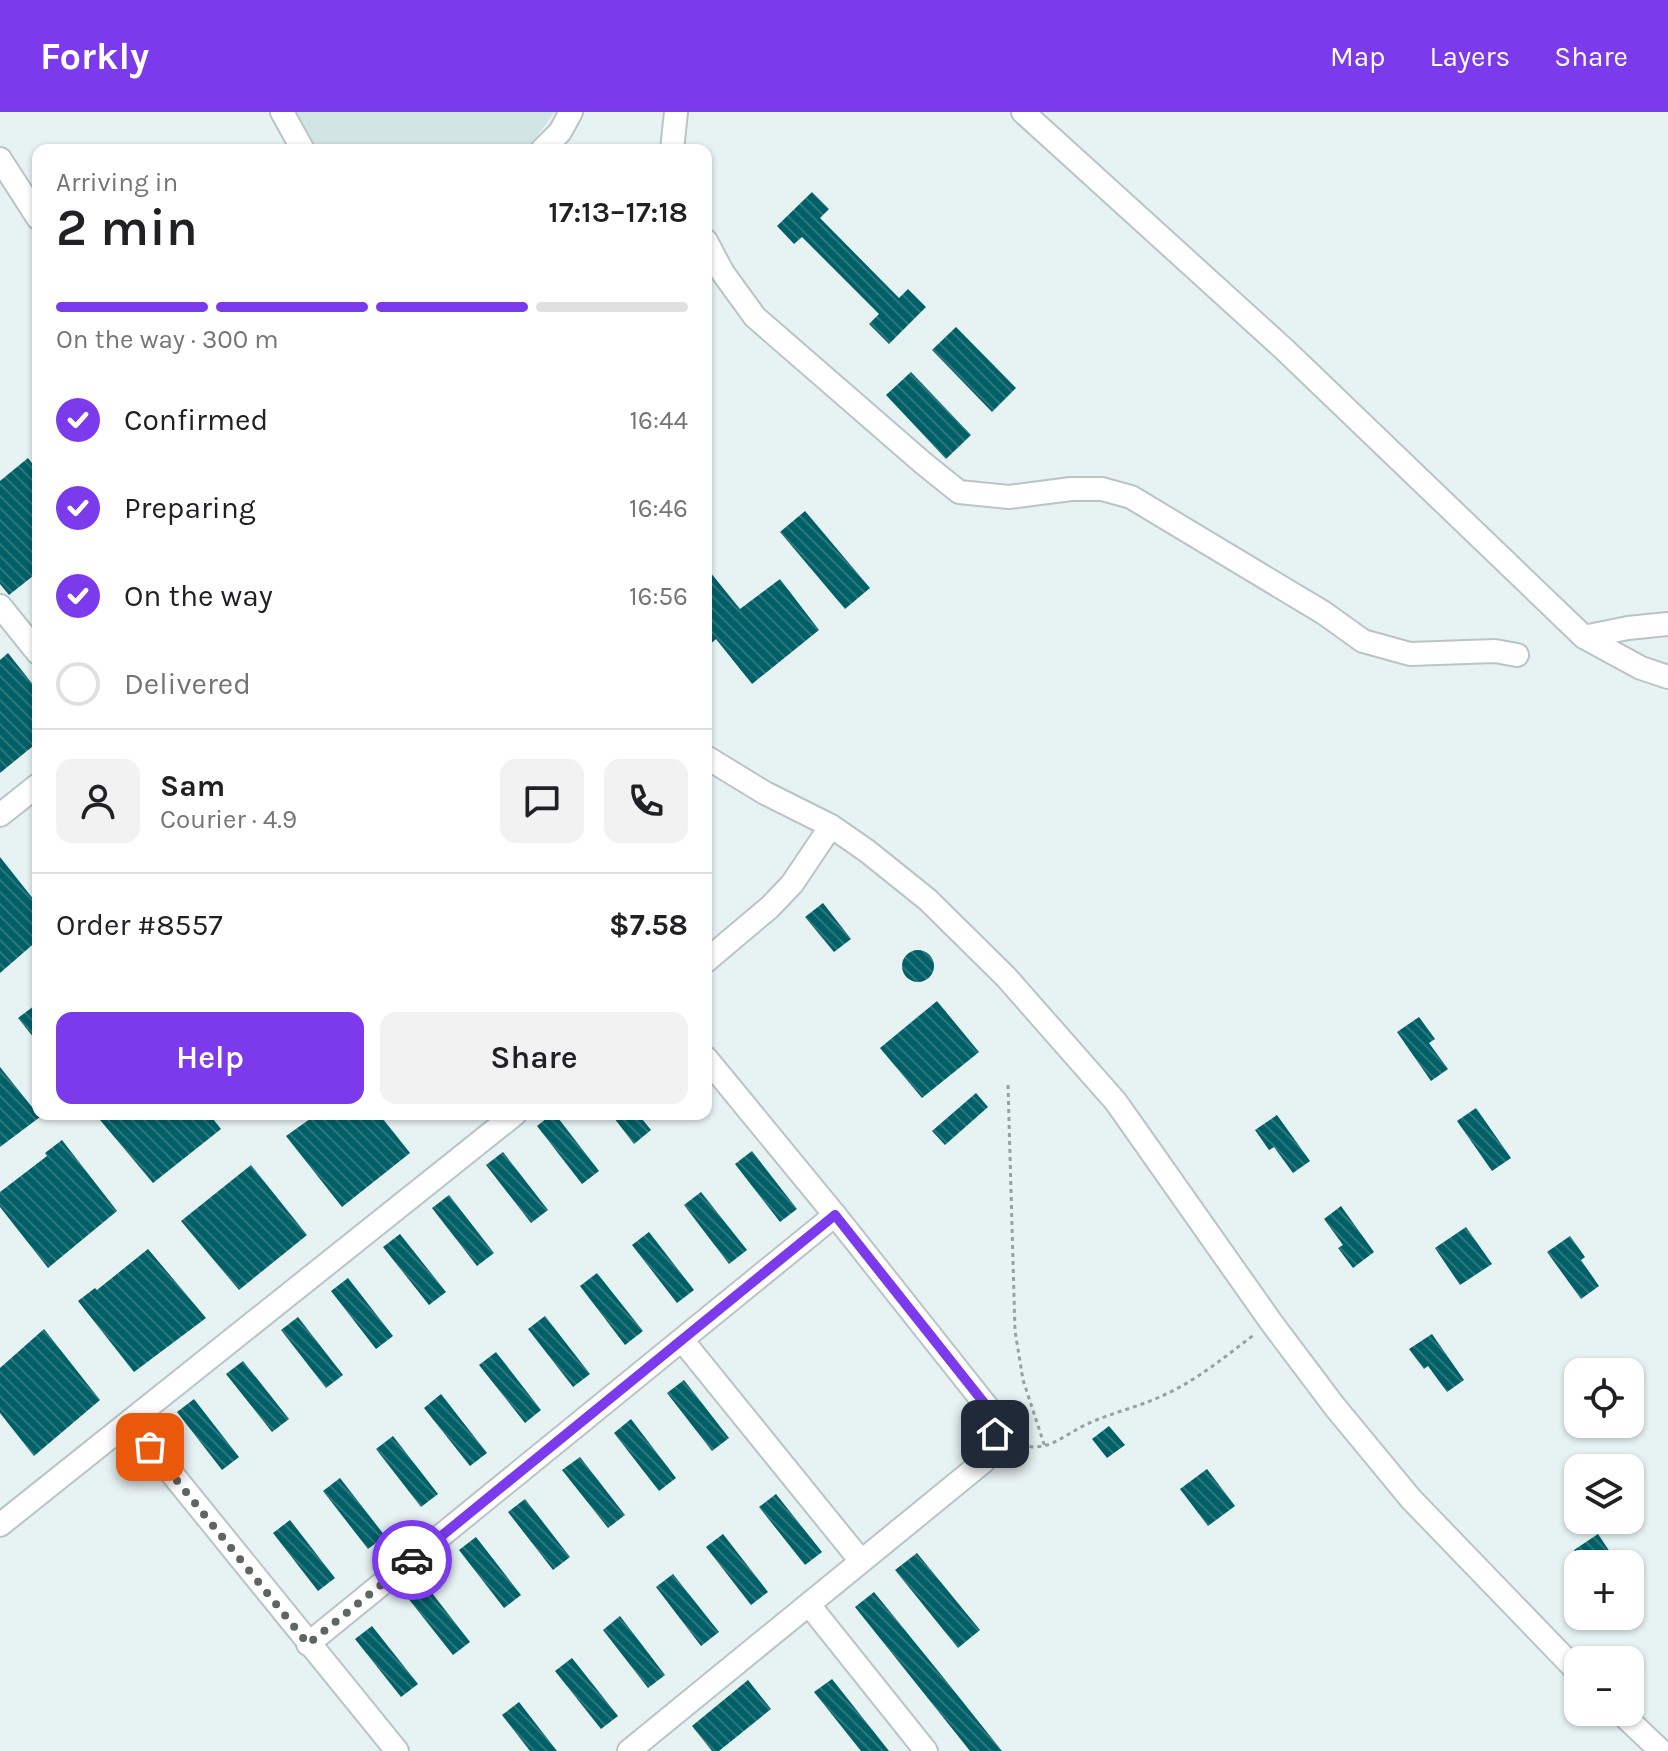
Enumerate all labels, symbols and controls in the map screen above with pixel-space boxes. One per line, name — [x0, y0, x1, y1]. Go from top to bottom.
text: Forkly — [40, 34, 149, 79]
text: Map — [1330, 40, 1385, 73]
text: Layers — [1429, 40, 1510, 73]
text: Share — [1554, 40, 1628, 73]
text: Arriving in — [56, 167, 178, 198]
text: 17:13–17:18 — [548, 194, 688, 230]
text: 2 min — [56, 197, 198, 258]
text: On the way · 300 m — [56, 324, 279, 355]
icon: check — [56, 398, 100, 442]
text: Confirmed — [124, 402, 268, 438]
text: 16:44 — [629, 405, 688, 436]
icon: check — [56, 486, 100, 530]
text: Preparing — [124, 490, 256, 526]
text: 16:46 — [629, 493, 688, 524]
icon: check — [56, 574, 100, 618]
text: On the way — [124, 578, 273, 614]
text: 16:56 — [629, 581, 688, 612]
text: Delivered — [124, 666, 251, 702]
button: person — [56, 759, 140, 843]
button: chat — [500, 759, 584, 843]
button: phone — [604, 759, 688, 843]
text: Sam — [160, 768, 225, 804]
text: Courier · 4.9 — [160, 804, 297, 835]
text: Order #8557 — [56, 907, 223, 943]
text: $7.58 — [609, 907, 688, 943]
button: Help — [56, 1012, 364, 1104]
button: Share — [380, 1012, 688, 1104]
map controls — [1564, 1358, 1644, 1726]
button: locate — [1564, 1358, 1644, 1438]
pin — [961, 1400, 1029, 1468]
icon: home — [973, 1412, 1017, 1456]
pin — [116, 1413, 184, 1481]
icon: bag — [128, 1425, 172, 1469]
button: layers — [1564, 1454, 1644, 1534]
courier — [372, 1520, 452, 1600]
icon: car — [390, 1538, 434, 1582]
button: + — [1564, 1550, 1644, 1630]
button: − — [1564, 1646, 1644, 1726]

